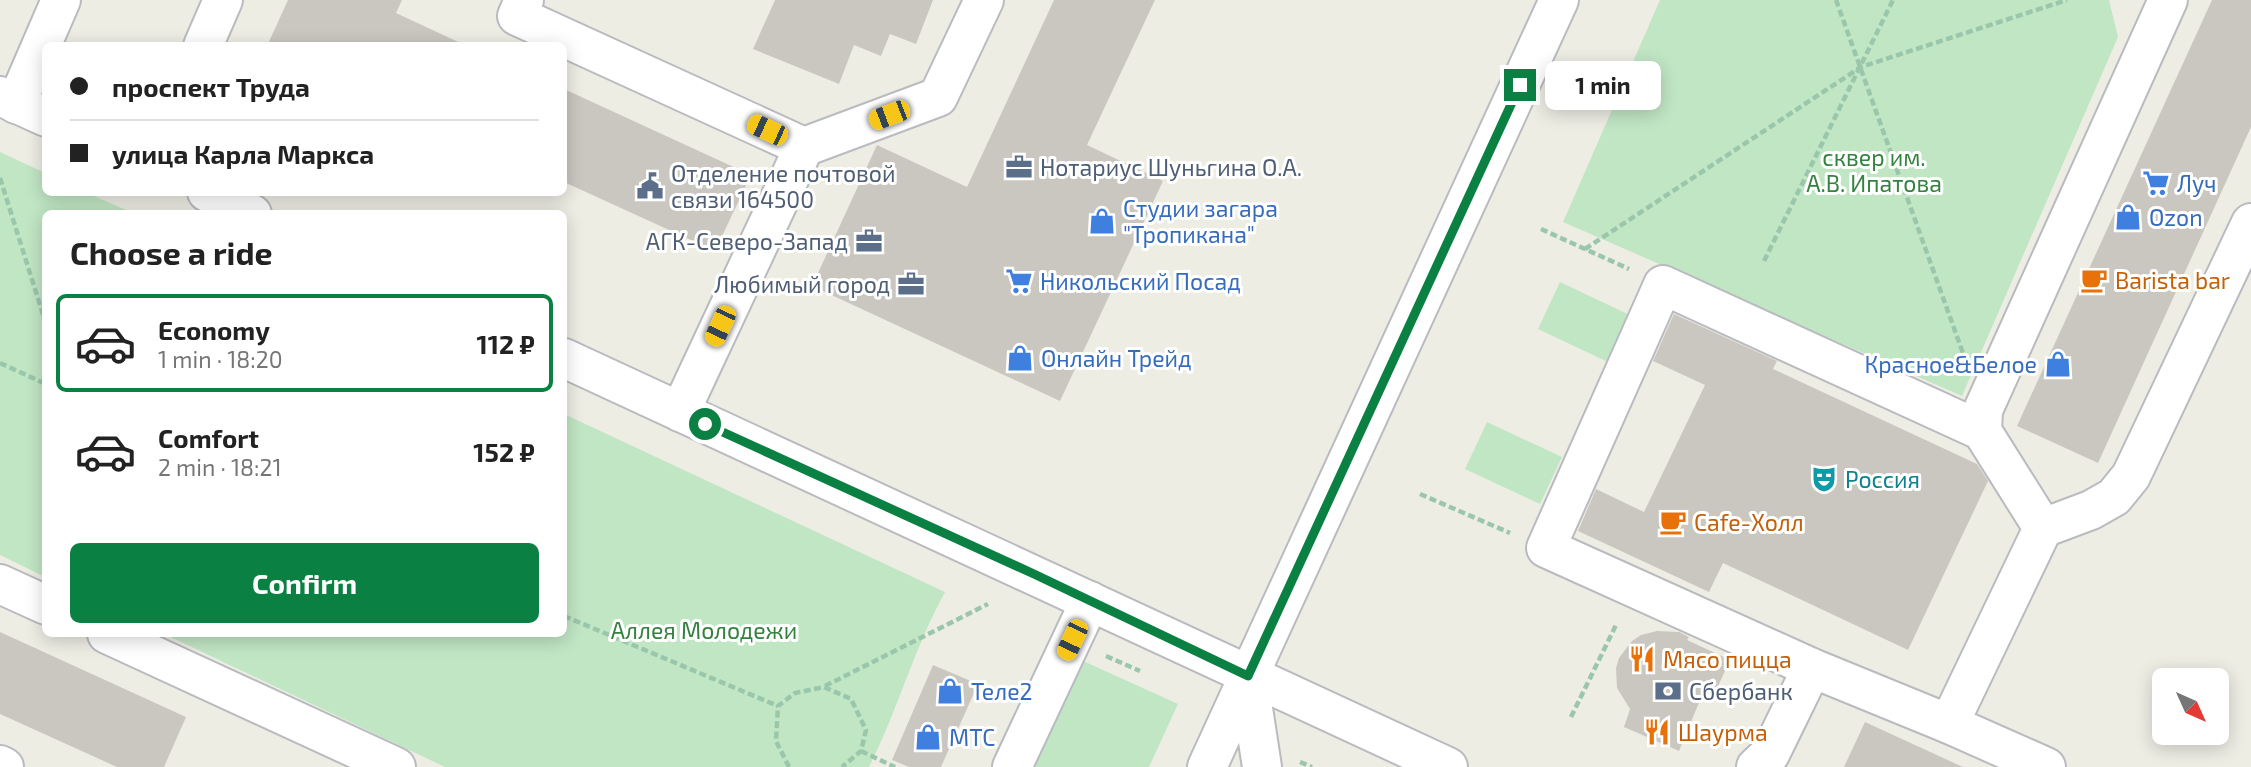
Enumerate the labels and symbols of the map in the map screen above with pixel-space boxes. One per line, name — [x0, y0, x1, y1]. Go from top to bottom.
callout: 1 min — [1544, 60, 1660, 110]
route end — [1504, 69, 1536, 101]
car — [866, 98, 913, 132]
car — [744, 112, 791, 148]
park label: сквер им. А.В. Ипатова — [1806, 143, 1942, 197]
office icon: Нотариус Шуньгина О.А. — [1004, 152, 1034, 182]
place label: Нотариус Шуньгина О.А. — [1040, 153, 1302, 182]
place label: Отделение почтовой связи 164500 — [671, 159, 895, 213]
supermarket icon: Луч — [2141, 168, 2171, 198]
place label: Луч — [2177, 169, 2216, 198]
public building icon: Отделение почтовой связи 164500 — [635, 171, 665, 201]
place label: Студии загара "Тропикана" — [1123, 194, 1278, 248]
shop icon: Ozon — [2113, 202, 2143, 232]
place label: Ozon — [2149, 203, 2203, 231]
shop icon: Студии загара "Тропикана" — [1087, 206, 1117, 236]
office icon: АГК-Северо-Запад — [854, 226, 884, 256]
place label: АГК-Северо-Запад — [646, 227, 848, 255]
cafe icon: Barista bar — [2079, 265, 2109, 295]
supermarket icon: Никольский Посад — [1004, 266, 1034, 296]
place label: Barista bar — [2115, 266, 2230, 294]
place label: Никольский Посад — [1040, 267, 1241, 295]
office icon: Любимый город — [896, 269, 926, 299]
place label: Любимый город — [714, 270, 890, 298]
car — [702, 303, 739, 349]
shop icon: Онлайн Трейд — [1005, 343, 1035, 373]
place label: Онлайн Трейд — [1041, 344, 1192, 372]
shop icon: Красное&Белое — [2043, 349, 2073, 379]
place label: Красное&Белое — [1864, 350, 2037, 378]
route start — [689, 408, 721, 440]
theatre icon: Россия — [1809, 464, 1839, 494]
place label: Россия — [1845, 465, 1920, 493]
cafe icon: Cafe-Холл — [1658, 507, 1688, 537]
place label: Cafe-Холл — [1694, 508, 1804, 536]
park label: Аллея Молодежи — [611, 616, 797, 644]
car — [1054, 617, 1091, 663]
restaurant icon: Мясо пицца — [1627, 644, 1657, 674]
place label: Мясо пицца — [1663, 645, 1792, 673]
north arrow — [2152, 668, 2230, 746]
shop icon: Теле2 — [935, 676, 965, 706]
bank icon: Сбербанк — [1653, 676, 1683, 706]
place label: Теле2 — [971, 677, 1033, 705]
place label: Сбербанк — [1689, 677, 1793, 705]
restaurant icon: Шаурма — [1642, 717, 1672, 747]
place label: Шаурма — [1678, 718, 1768, 747]
shop icon: МТС — [913, 722, 943, 752]
place label: МТС — [949, 723, 995, 751]

